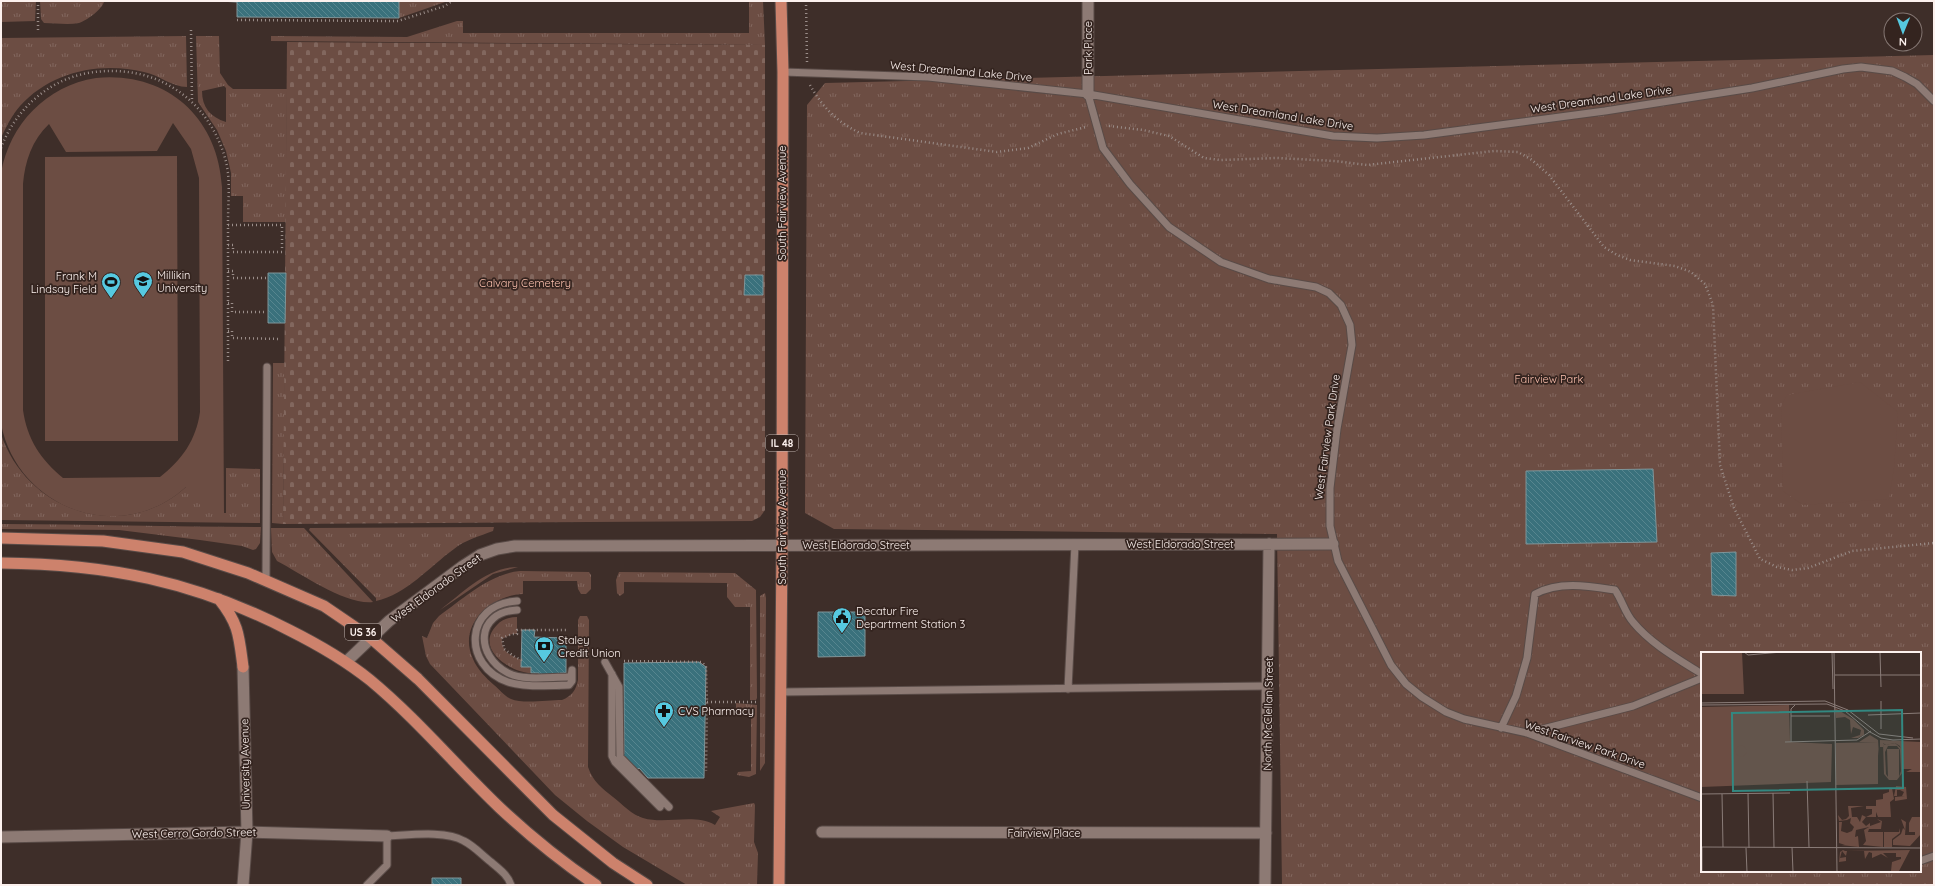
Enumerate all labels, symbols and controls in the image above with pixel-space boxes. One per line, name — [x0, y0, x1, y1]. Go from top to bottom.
north arrow — [1883, 12, 1923, 52]
street label: Park Place — [1081, 21, 1095, 75]
text: N — [1899, 35, 1907, 49]
street label: West Dreamland Lake Drive — [889, 58, 1033, 84]
street label: West Dreamland Lake Drive — [1529, 82, 1673, 116]
street label: West Dreamland Lake Drive — [1212, 97, 1354, 133]
street label: South Fairview Avenue — [775, 145, 789, 261]
place label: Millikin University — [157, 268, 207, 295]
place label: Frank M Lindsay Field — [31, 269, 97, 296]
school or university icon: Millikin University — [132, 270, 154, 298]
sports icon: Frank M Lindsay Field — [100, 271, 122, 299]
park label: Calvary Cemetery — [479, 276, 571, 290]
park label: Fairview Park — [1515, 372, 1583, 386]
street label: West Fairview Park Drive — [1311, 373, 1343, 501]
road number: IL 48 — [766, 435, 798, 451]
street label: South Fairview Avenue — [775, 469, 789, 585]
street label: West Eldorado Street — [1126, 537, 1234, 551]
street label: West Eldorado Street — [802, 538, 910, 552]
street label: West Eldorado Street — [388, 551, 484, 625]
place label: Decatur Fire Department Station 3 — [856, 604, 966, 631]
public building icon: Decatur Fire Department Station 3 — [831, 606, 853, 634]
road number: US 36 — [345, 624, 381, 640]
place label: Staley Credit Union — [558, 633, 621, 660]
bank icon: Staley Credit Union — [533, 635, 555, 663]
inset map — [1701, 652, 1921, 872]
street label: North McClellan Street — [1260, 657, 1276, 771]
pharmacy icon: CVS Pharmacy — [653, 700, 675, 728]
place label: CVS Pharmacy — [678, 704, 754, 718]
street label: West Fairview Park Drive — [1523, 717, 1647, 771]
street label: University Avenue — [237, 718, 253, 810]
street label: West Cerro Gordo Street — [132, 825, 257, 841]
street label: Fairview Place — [1007, 826, 1081, 840]

